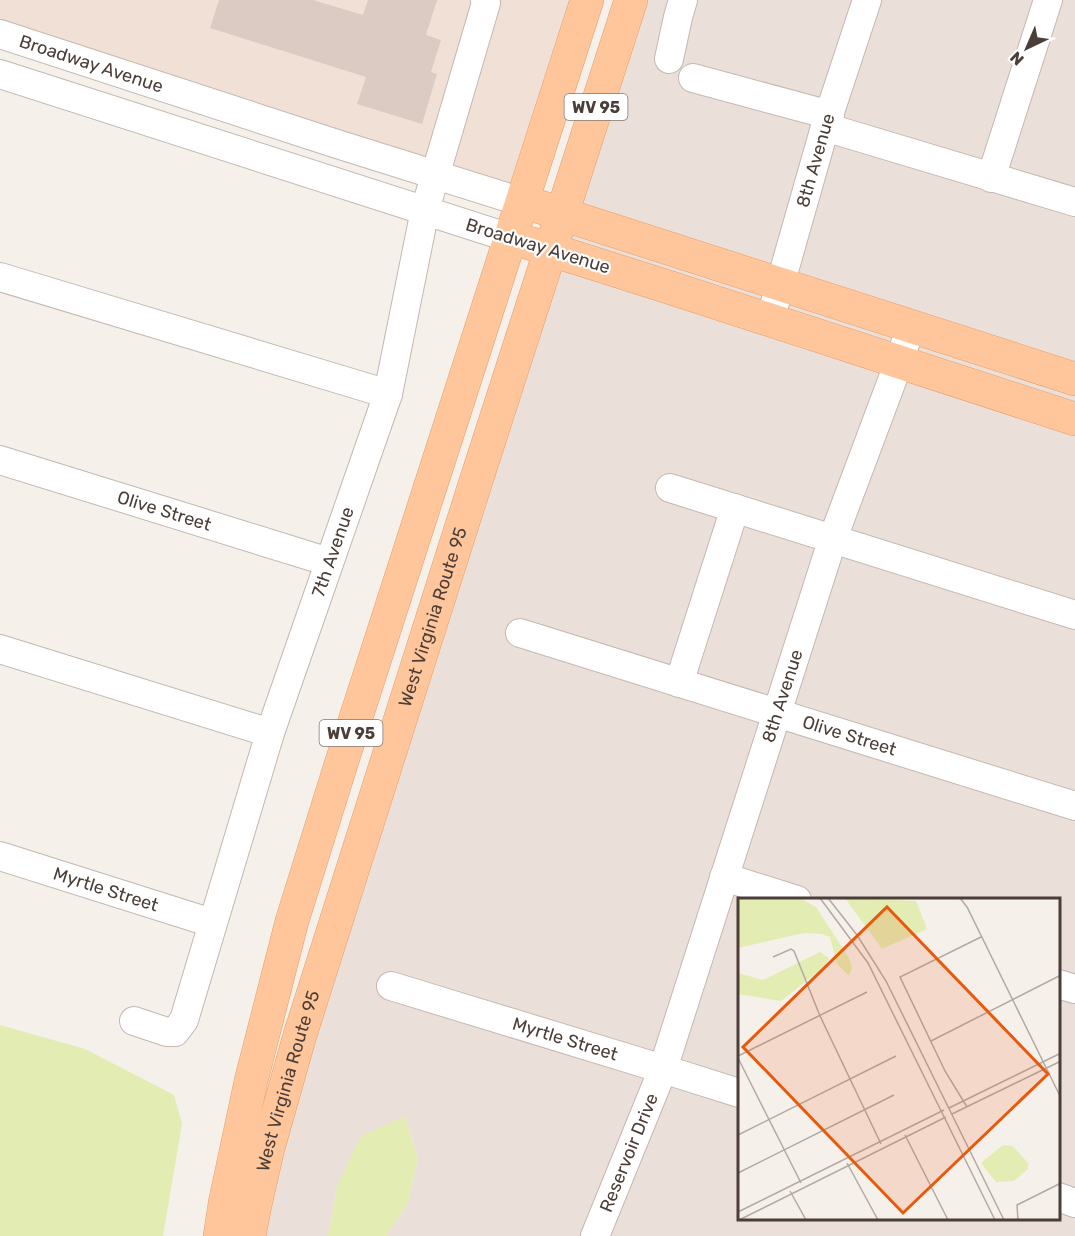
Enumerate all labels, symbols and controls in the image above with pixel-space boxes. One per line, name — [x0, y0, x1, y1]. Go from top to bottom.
north arrow — [997, 18, 1057, 78]
street label: Broadway Avenue — [16, 30, 166, 98]
text: N — [1006, 48, 1028, 69]
road number: WV 95 — [564, 94, 628, 120]
street label: 8th Avenue — [792, 111, 840, 210]
street label: Broadway Avenue — [463, 214, 613, 278]
street label: Olive Street — [115, 486, 214, 536]
street label: 7th Avenue — [307, 504, 359, 600]
street label: West Virginia Route 95 — [394, 524, 472, 710]
street label: 8th Avenue — [757, 647, 808, 745]
street label: Olive Street — [800, 711, 899, 761]
road number: WV 95 — [320, 720, 382, 746]
street label: Myrtle Street — [51, 863, 161, 916]
inset map — [738, 898, 1060, 1221]
street label: West Virginia Route 95 — [252, 988, 325, 1174]
street label: Myrtle Street — [510, 1013, 620, 1066]
street label: Reservoir Drive — [595, 1090, 663, 1215]

